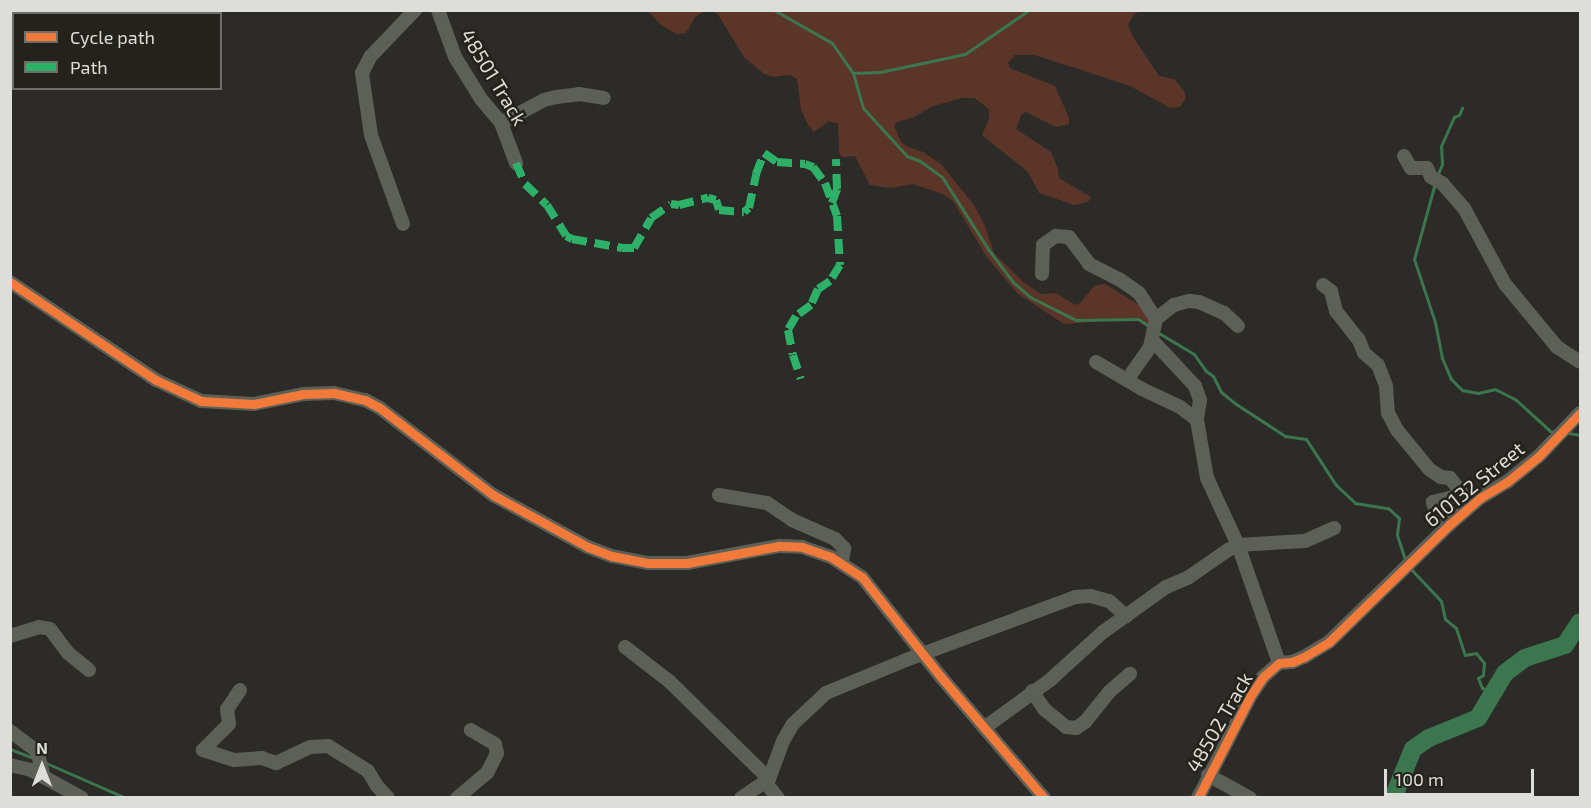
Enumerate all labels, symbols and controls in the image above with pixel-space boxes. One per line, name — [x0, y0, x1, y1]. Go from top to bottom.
legend — [12, 12, 222, 90]
street label: 48501 Track — [456, 24, 532, 130]
text: Cycle path — [70, 26, 155, 48]
text: Path — [70, 56, 108, 78]
street label: 610132 Street — [1419, 436, 1529, 532]
street label: 48502 Track — [1181, 668, 1257, 776]
north arrow — [12, 736, 72, 796]
text: N — [36, 738, 48, 757]
scale bar — [1387, 757, 1537, 795]
text: 100 m — [1395, 768, 1444, 790]

